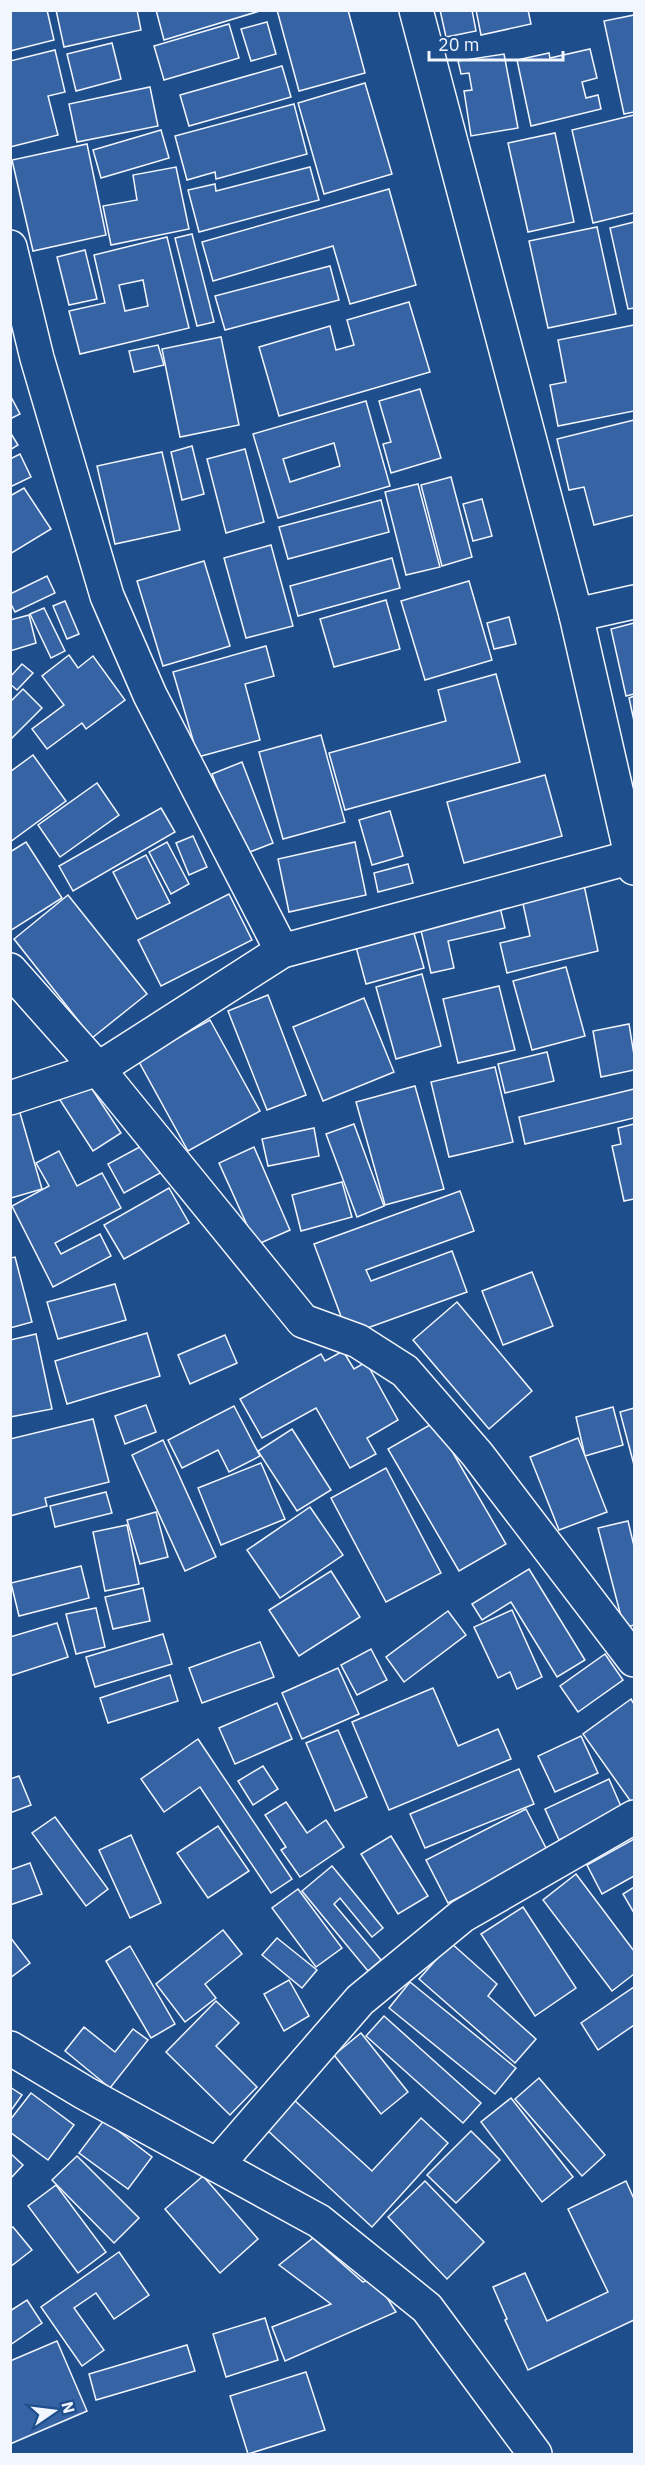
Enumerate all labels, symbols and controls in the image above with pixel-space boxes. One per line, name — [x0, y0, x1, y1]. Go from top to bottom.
scale bar — [429, 24, 562, 62]
text: 20 m — [438, 33, 480, 56]
north arrow — [24, 2381, 84, 2441]
text: N — [57, 2399, 80, 2415]

